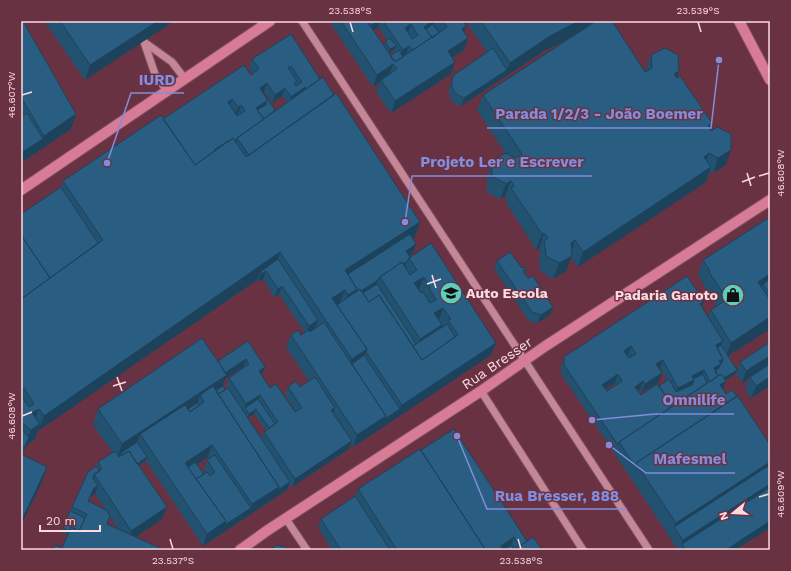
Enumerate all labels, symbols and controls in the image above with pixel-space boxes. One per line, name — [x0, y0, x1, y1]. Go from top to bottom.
text: 23.538°S — [328, 5, 372, 16]
text: 23.539°S — [676, 5, 720, 16]
callout: IURD — [131, 66, 184, 93]
text: 46.607°W — [6, 71, 17, 118]
text: IURD — [139, 71, 175, 89]
callout: Parada 1/2/3 - João Boemer — [487, 101, 711, 128]
text: Parada 1/2/3 - João Boemer — [495, 105, 703, 123]
callout: Projeto Ler e Escrever — [412, 149, 592, 176]
text: 46.608°W — [775, 149, 786, 197]
text: Projeto Ler e Escrever — [420, 153, 584, 171]
school or university icon: Auto Escola — [438, 280, 464, 306]
shop icon: Padaria Garoto — [720, 282, 746, 308]
place label: Auto Escola — [466, 285, 549, 301]
place label: Padaria Garoto — [615, 287, 718, 303]
street label: Rua Bresser — [459, 333, 535, 392]
callout: Omnilife — [655, 387, 734, 414]
text: Omnilife — [663, 391, 726, 409]
text: 46.608°W — [6, 392, 17, 440]
callout: Mafesmel — [646, 446, 735, 473]
text: Mafesmel — [654, 450, 726, 468]
text: 46.609°W — [775, 470, 786, 518]
callout: Rua Bresser, 888 — [487, 482, 627, 509]
text: Rua Bresser, 888 — [495, 487, 619, 505]
north arrow — [713, 493, 753, 533]
scale bar — [40, 507, 100, 533]
text: N — [717, 510, 731, 522]
text: 20 m — [46, 514, 76, 528]
text: 23.537°S — [152, 555, 194, 566]
text: 23.538°S — [499, 555, 543, 566]

